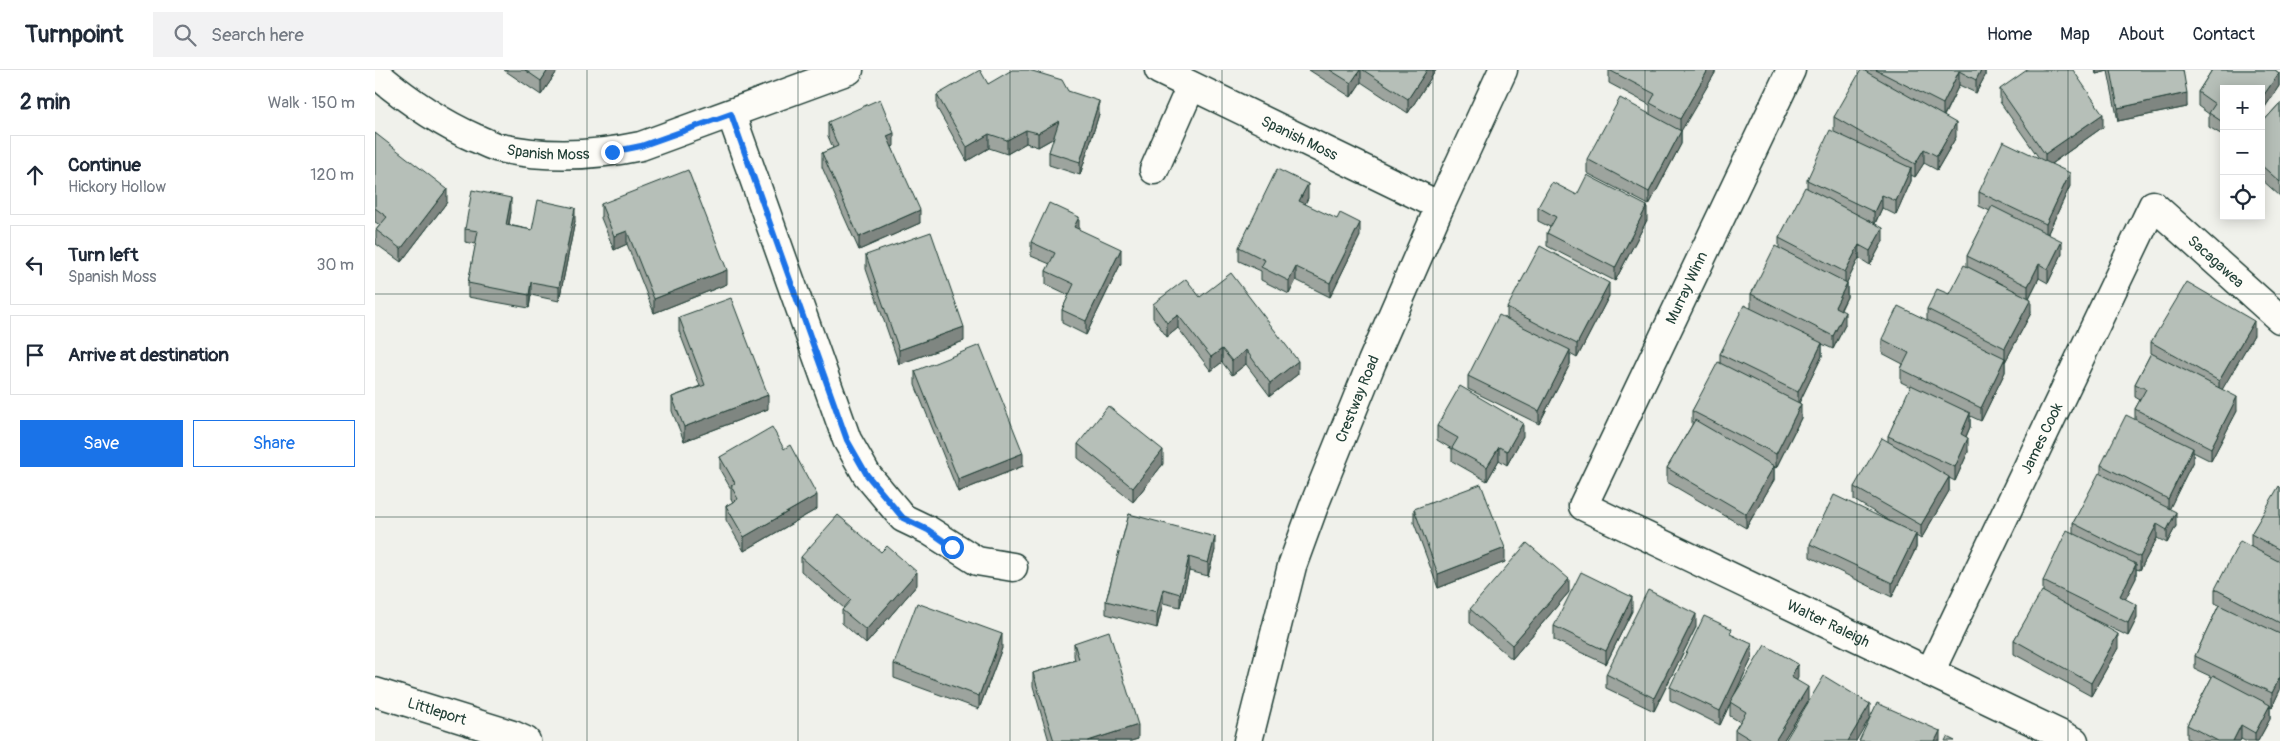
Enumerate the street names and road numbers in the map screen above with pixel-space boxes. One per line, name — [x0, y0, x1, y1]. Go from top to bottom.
street label: Spanish Moss — [1258, 111, 1341, 165]
street label: Spanish Moss — [505, 140, 590, 164]
street label: Sacagawea — [2184, 231, 2248, 292]
street label: Murray Winn — [1662, 249, 1712, 327]
street label: Crestway Road — [1331, 352, 1383, 445]
street label: James Cook — [2017, 399, 2067, 477]
street label: Walter Raleigh — [1784, 595, 1873, 651]
street label: Littleport — [405, 693, 470, 730]

